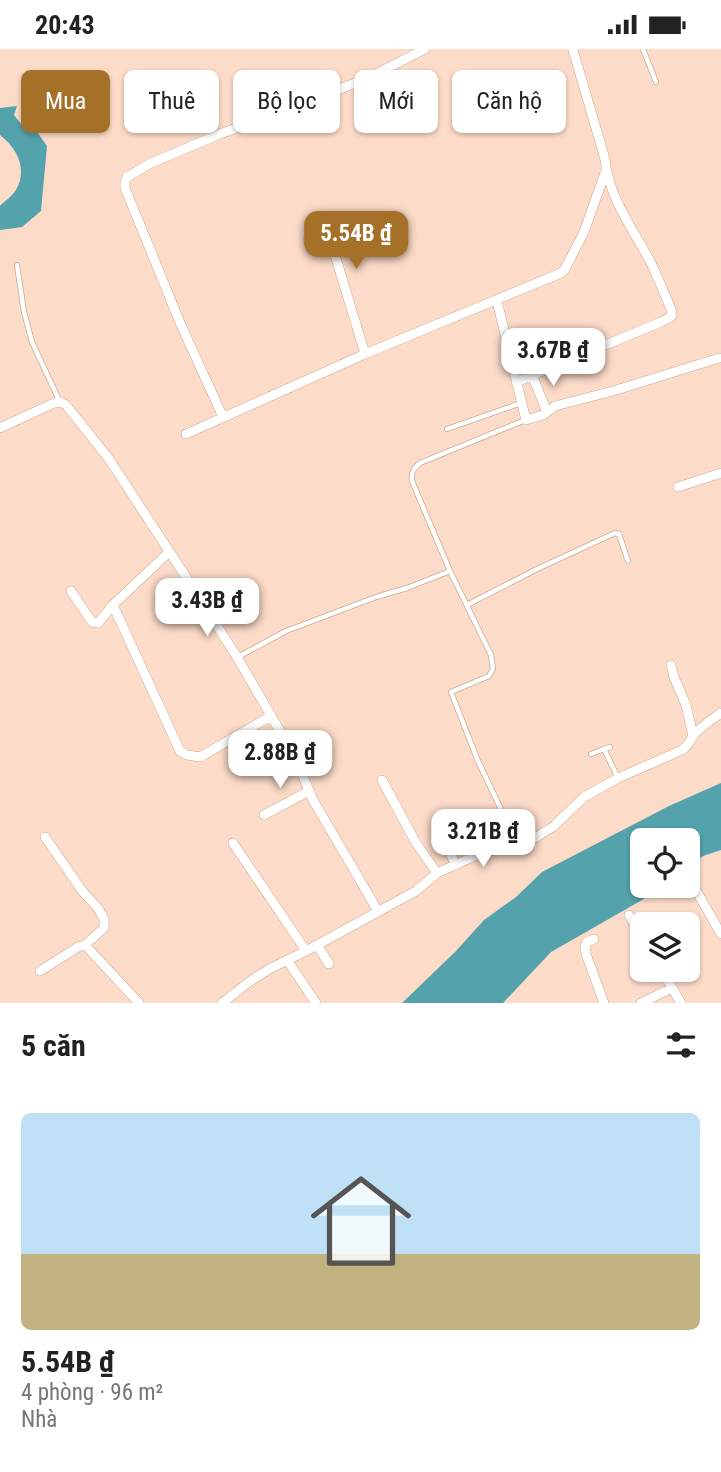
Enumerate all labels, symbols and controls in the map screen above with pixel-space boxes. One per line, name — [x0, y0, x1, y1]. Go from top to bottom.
text: 20:43 — [35, 10, 95, 40]
chip: Mua — [21, 70, 110, 133]
chip: Thuê — [124, 70, 219, 133]
chip: Bộ lọc — [233, 70, 340, 133]
chip: Mới — [354, 70, 438, 133]
chip: Căn hộ — [452, 70, 566, 133]
pin: 5.54B ₫ — [291, 211, 421, 271]
text: 5.54B ₫ — [320, 220, 392, 247]
pin: 3.67B ₫ — [488, 329, 618, 388]
text: 3.67B ₫ — [517, 337, 589, 364]
pin: 3.43B ₫ — [142, 579, 272, 638]
text: 3.43B ₫ — [171, 587, 243, 614]
pin: 2.88B ₫ — [215, 731, 345, 790]
text: 2.88B ₫ — [244, 739, 316, 766]
pin: 3.21B ₫ — [418, 809, 548, 869]
text: 3.21B ₫ — [447, 818, 519, 845]
map controls — [630, 828, 700, 982]
button: locate — [630, 828, 700, 898]
button: layers — [630, 912, 700, 982]
icon: filters — [662, 1026, 700, 1064]
text: 5 căn — [21, 1028, 86, 1063]
icon: home — [298, 1158, 424, 1284]
text: 5.54B ₫ — [21, 1344, 114, 1379]
text: 4 phòng · 96 m² — [21, 1379, 163, 1406]
text: Nhà — [21, 1406, 57, 1433]

